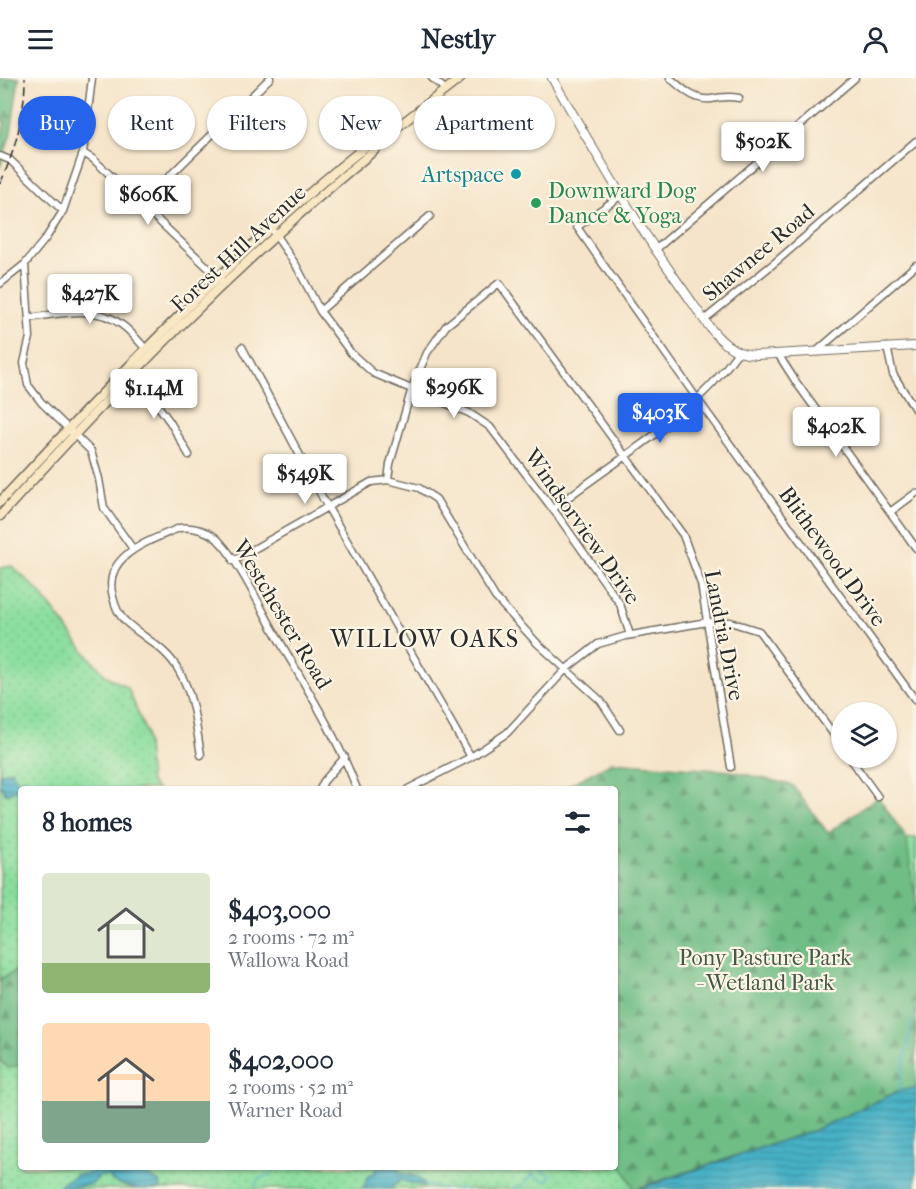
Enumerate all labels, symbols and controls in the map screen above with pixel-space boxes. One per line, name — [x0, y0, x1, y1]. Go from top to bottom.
icon: menu — [24, 23, 57, 56]
text: Nestly — [421, 23, 495, 55]
icon: person — [859, 23, 892, 56]
chip: Buy — [18, 96, 96, 150]
chip: Rent — [108, 96, 195, 150]
chip: Filters — [207, 96, 307, 150]
chip: New — [319, 96, 402, 150]
chip: Apartment — [414, 96, 555, 150]
pin: $502K — [721, 122, 805, 173]
text: $502K — [735, 130, 791, 153]
place label: Artspace — [421, 162, 504, 188]
marker: Artspace — [509, 167, 523, 181]
pin: $606K — [106, 175, 190, 226]
place label: Downward Dog Dance & Yoga — [548, 178, 696, 229]
street label: Forest Hill Avenue — [166, 179, 312, 318]
text: $606K — [119, 183, 177, 206]
marker: Downward Dog Dance & Yoga — [529, 196, 543, 210]
street label: Shawnee Road — [697, 198, 821, 307]
pin: $427K — [48, 274, 132, 325]
text: $427K — [61, 282, 119, 305]
pin: $296K — [412, 368, 496, 419]
pin: $1.14M — [105, 369, 203, 420]
text: $296K — [425, 376, 483, 399]
text: $1.14M — [124, 377, 184, 400]
pin: $403K — [618, 393, 702, 444]
text: $403K — [632, 401, 688, 424]
pin: $402K — [794, 407, 878, 458]
text: $402K — [807, 415, 865, 438]
street label: Windsorview Drive — [518, 443, 646, 609]
pin: $549K — [263, 454, 347, 505]
text: $549K — [277, 462, 333, 485]
street label: Blithewood Drive — [773, 482, 892, 632]
street label: Westchester Road — [227, 534, 337, 695]
street label: Landria Drive — [699, 568, 749, 703]
district label: WILLOW OAKS — [329, 625, 520, 653]
map controls — [831, 702, 897, 768]
button: layers — [831, 702, 897, 768]
icon: filters — [561, 806, 594, 839]
text: 8 homes — [42, 807, 132, 838]
text: $403,000 — [228, 895, 331, 926]
icon: home — [90, 897, 162, 969]
text: 2 rooms · 72 m² — [228, 926, 354, 949]
park label: Pony Pasture Park - Wetland Park — [679, 945, 852, 996]
text: Wallowa Road — [228, 949, 349, 972]
text: $402,000 — [228, 1045, 334, 1076]
icon: home — [90, 1047, 162, 1119]
text: 2 rooms · 52 m² — [228, 1076, 353, 1099]
text: Warner Road — [228, 1099, 343, 1122]

